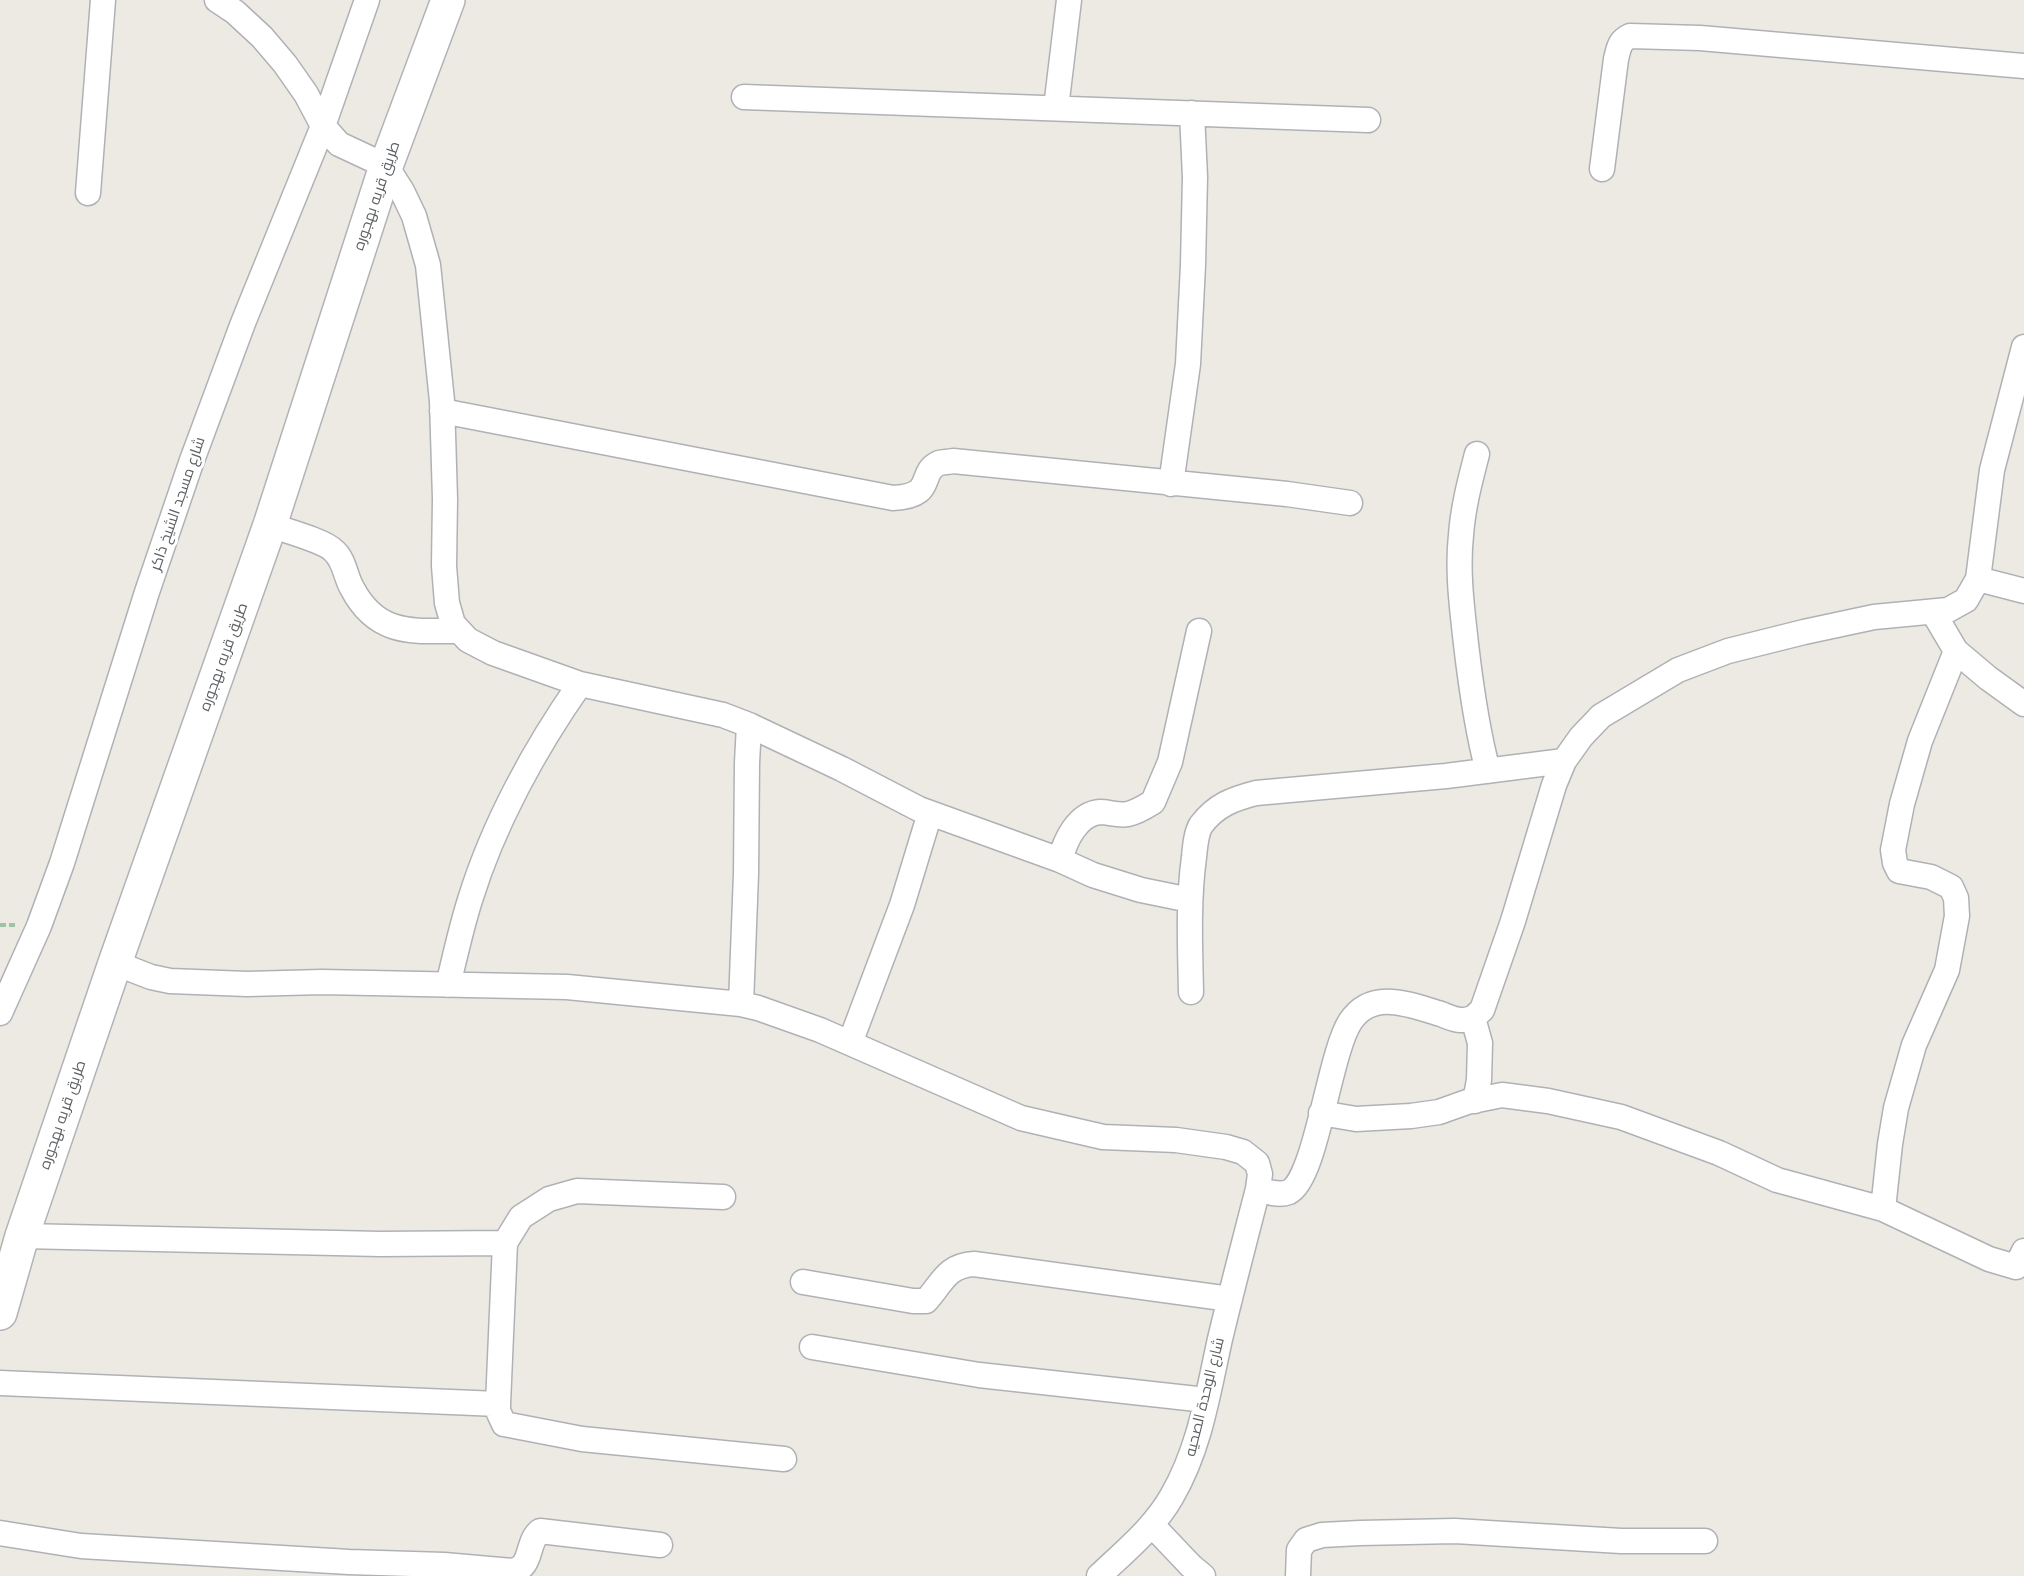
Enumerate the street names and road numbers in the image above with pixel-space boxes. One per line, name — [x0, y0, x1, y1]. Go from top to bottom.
street label: طريق قريه بهجوره — [350, 139, 404, 253]
street label: شارع مسجد الشيخ ذاكر — [147, 435, 209, 573]
street label: طريق قريه بهجوره — [196, 600, 252, 714]
street label: طريق قريه بهجوره — [36, 1058, 90, 1172]
street label: شارع الوحدة الصحيه — [1182, 1336, 1228, 1458]

